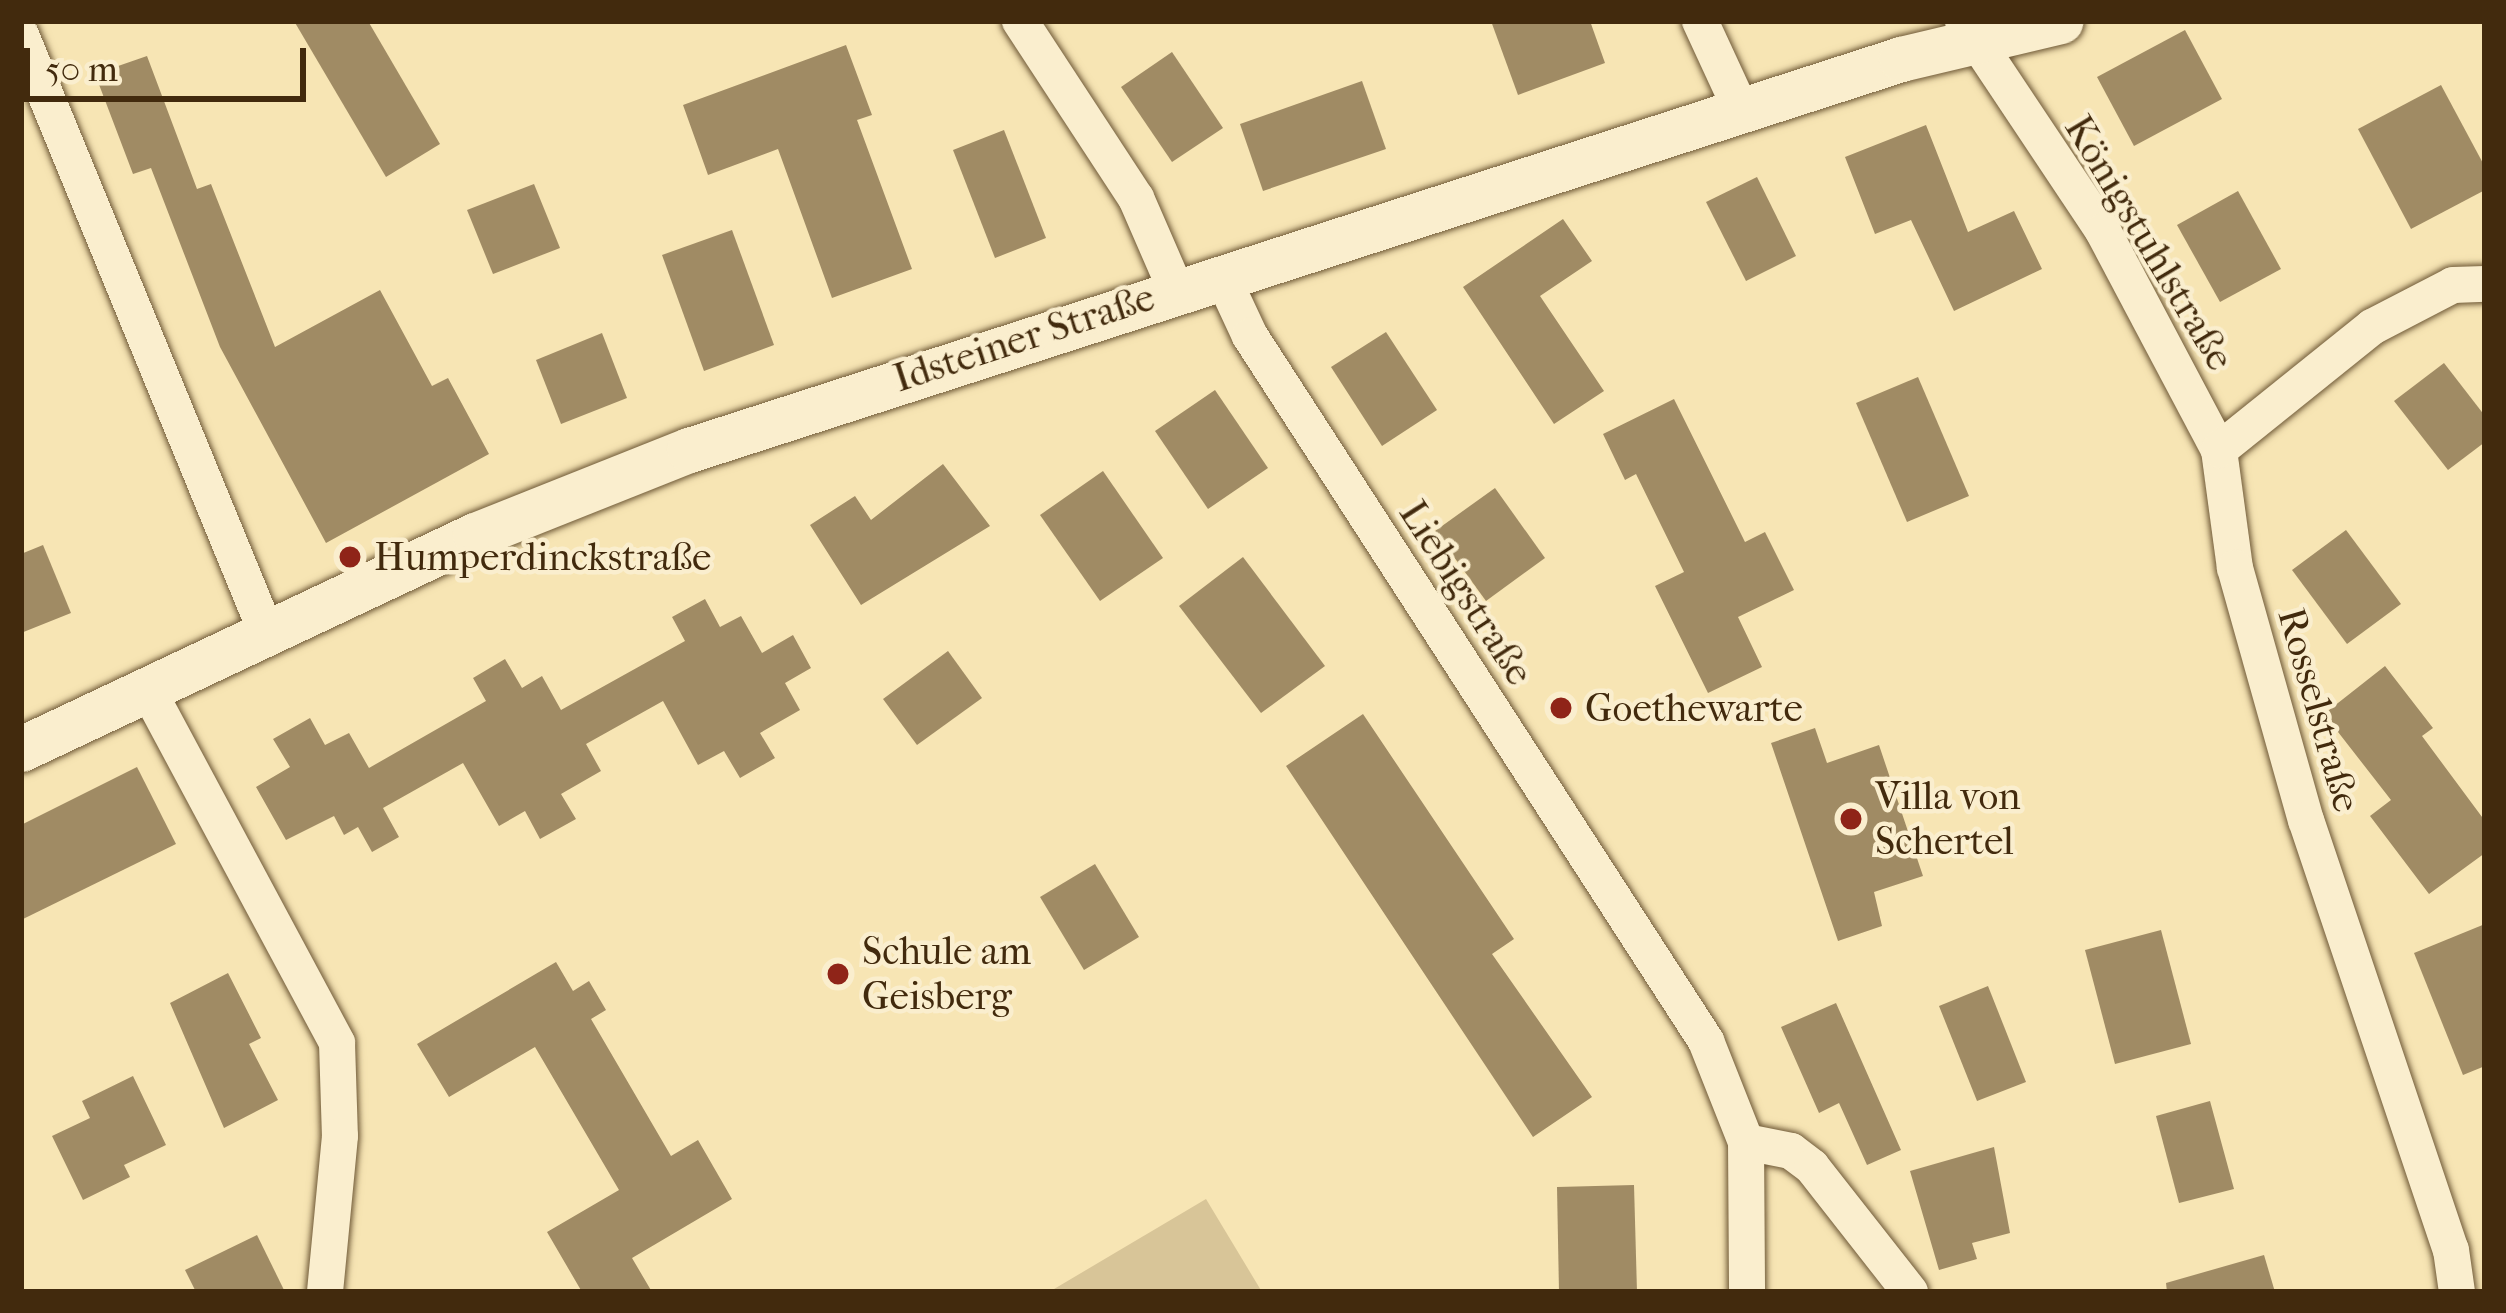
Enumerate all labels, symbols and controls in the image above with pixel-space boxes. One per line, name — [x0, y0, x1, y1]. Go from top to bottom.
scale bar — [30, 24, 312, 98]
text: 50 m — [45, 48, 118, 90]
street label: Königstuhlstraße — [2055, 107, 2243, 379]
street label: Idsteiner Straße — [888, 274, 1160, 402]
street label: Liebigstraße — [1389, 492, 1543, 694]
place label: Humperdinckstraße — [374, 534, 711, 580]
marker: Humperdinckstraße — [337, 544, 363, 570]
street label: Rosselstraße — [2268, 603, 2370, 817]
place label: Goethewarte — [1585, 685, 1803, 731]
marker: Goethewarte — [1548, 695, 1574, 721]
place label: Villa von Schertel — [1875, 774, 2021, 865]
marker: Villa von Schertel — [1838, 806, 1864, 832]
place label: Schule am Geisberg — [862, 929, 1031, 1020]
marker: Schule am Geisberg — [825, 961, 851, 987]

